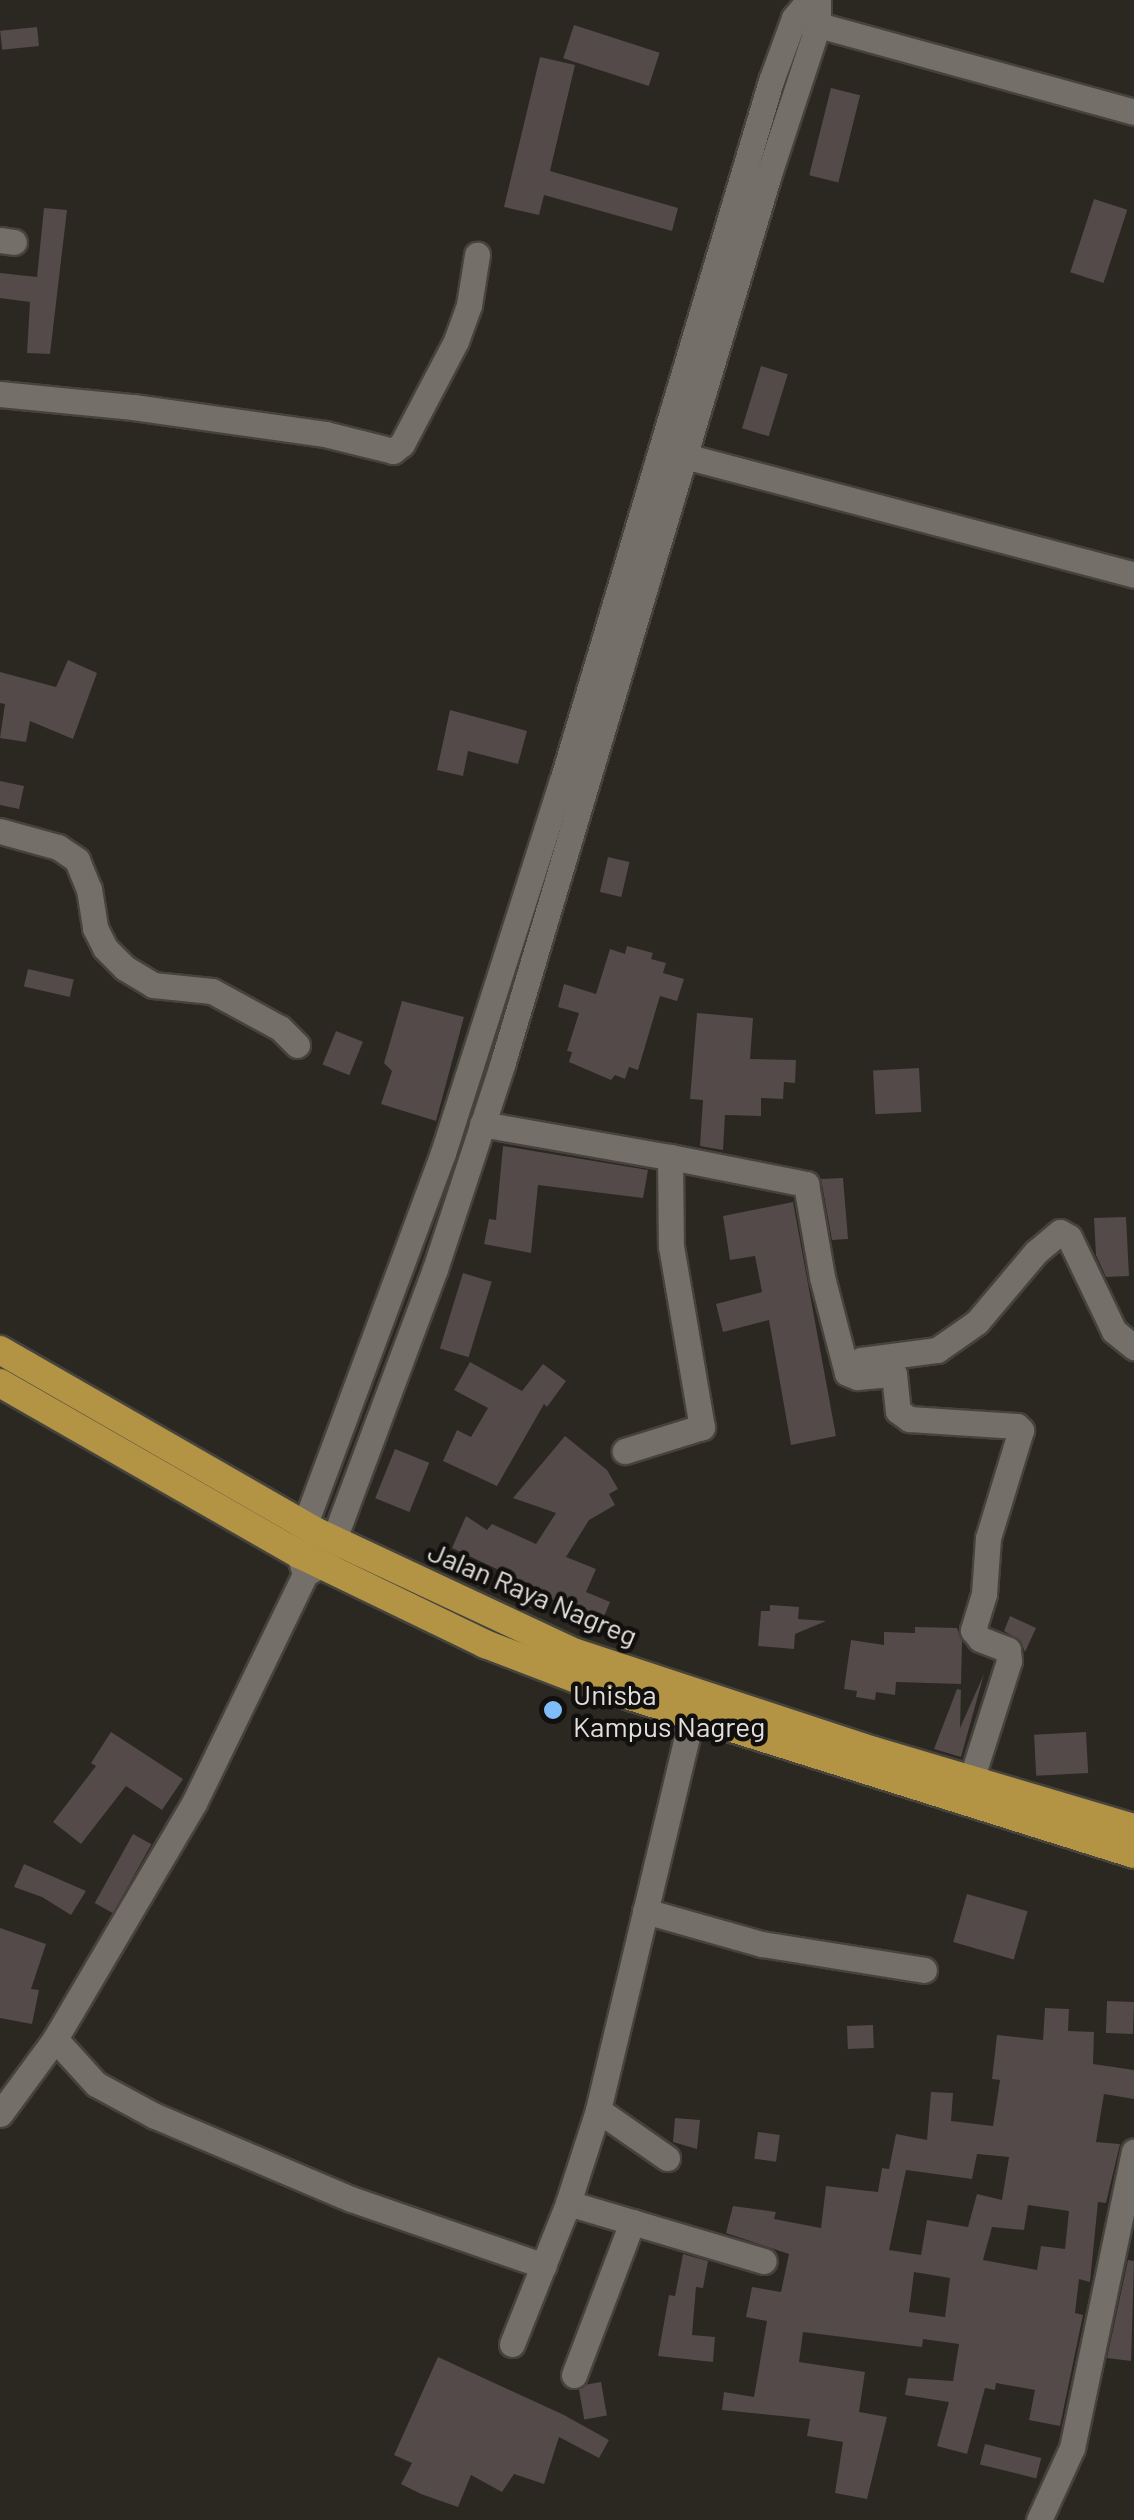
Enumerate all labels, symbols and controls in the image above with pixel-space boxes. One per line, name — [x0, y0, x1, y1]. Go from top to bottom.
street label: Jalan Raya Nagreg — [423, 1534, 643, 1652]
place label: Unisba Kampus Nagreg — [573, 1677, 765, 1743]
marker: Unisba Kampus Nagreg — [542, 1699, 564, 1721]

